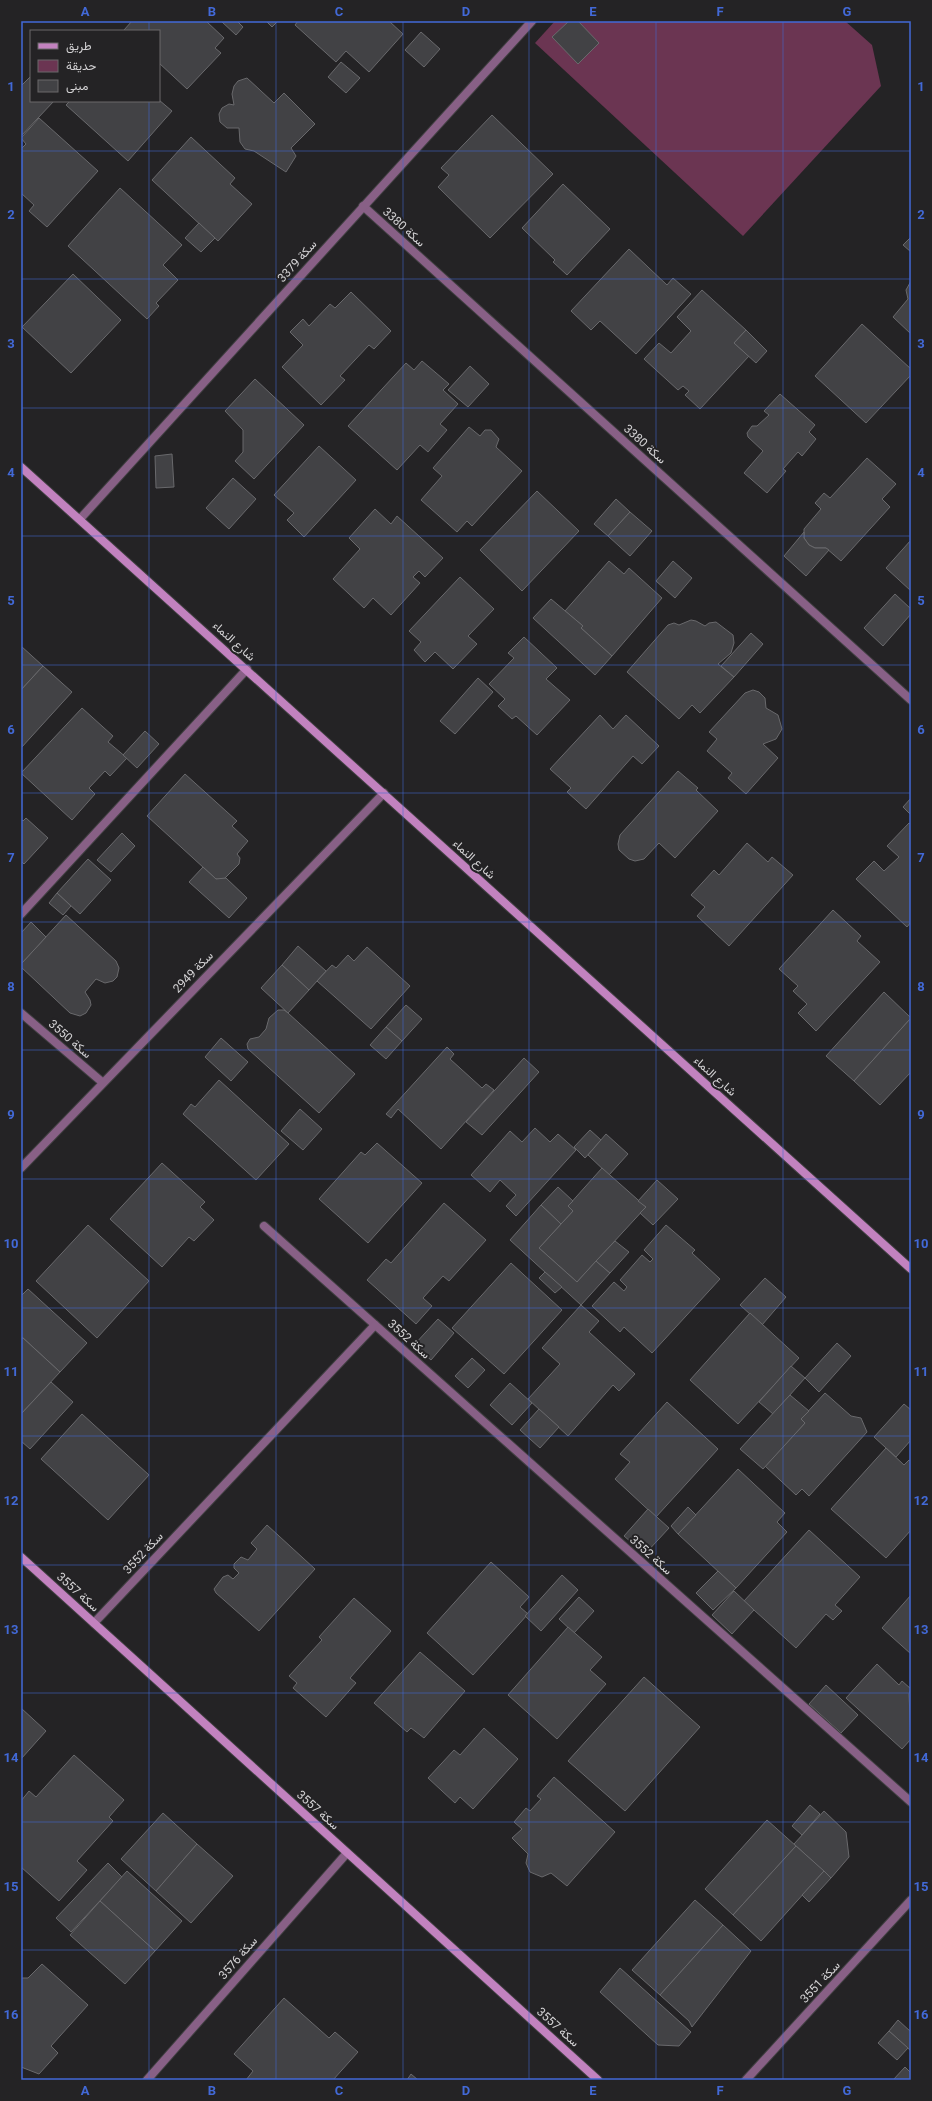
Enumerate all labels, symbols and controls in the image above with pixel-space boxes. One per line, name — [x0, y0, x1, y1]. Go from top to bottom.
text: A — [81, 4, 90, 19]
text: B — [208, 4, 216, 19]
text: C — [335, 4, 344, 19]
text: D — [462, 4, 470, 19]
text: E — [589, 4, 597, 19]
text: F — [716, 4, 724, 19]
text: G — [843, 4, 852, 19]
legend — [30, 30, 160, 102]
text: طريق — [66, 39, 92, 54]
text: حديقة — [66, 59, 96, 73]
text: 1 — [7, 79, 15, 94]
text: مبنى — [66, 79, 88, 94]
text: 1 — [917, 79, 925, 94]
street label: سكة 3380 — [380, 204, 428, 250]
text: 2 — [7, 207, 15, 222]
text: 2 — [917, 207, 925, 222]
street label: سكة 3379 — [274, 237, 320, 285]
text: 3 — [7, 336, 15, 351]
text: 3 — [917, 336, 925, 351]
street label: سكة 3380 — [621, 421, 669, 467]
text: 4 — [7, 465, 15, 480]
text: 4 — [917, 465, 925, 480]
text: 5 — [7, 593, 15, 608]
text: 5 — [917, 593, 925, 608]
street label: شارع النماء — [209, 618, 258, 665]
text: 6 — [7, 722, 15, 737]
text: 6 — [917, 722, 925, 737]
street label: شارع النماء — [449, 836, 498, 883]
text: 7 — [7, 850, 15, 865]
text: 7 — [917, 850, 925, 865]
street label: سكة 2949 — [170, 949, 216, 995]
text: 8 — [7, 979, 15, 994]
text: 8 — [917, 979, 925, 994]
street label: سكة 3550 — [46, 1017, 94, 1061]
street label: شارع النماء — [690, 1053, 739, 1100]
text: 9 — [7, 1107, 15, 1122]
text: 9 — [917, 1107, 925, 1122]
text: 10 — [4, 1236, 18, 1251]
text: 10 — [914, 1236, 928, 1251]
street label: سكة 3552 — [385, 1316, 433, 1362]
text: 11 — [4, 1364, 18, 1379]
text: 11 — [914, 1364, 928, 1379]
text: 12 — [4, 1493, 18, 1508]
text: 12 — [914, 1493, 928, 1508]
street label: سكة 3552 — [120, 1529, 166, 1577]
street label: سكة 3552 — [627, 1532, 675, 1578]
street label: سكة 3557 — [54, 1569, 102, 1615]
text: 13 — [4, 1622, 18, 1637]
text: 13 — [914, 1622, 928, 1637]
text: 14 — [4, 1750, 19, 1765]
text: 14 — [914, 1750, 929, 1765]
street label: سكة 3557 — [294, 1787, 342, 1833]
text: 15 — [4, 1879, 18, 1894]
text: 15 — [914, 1879, 928, 1894]
street label: سكة 3576 — [216, 1934, 260, 1982]
street label: سكة 3551 — [797, 1958, 843, 2006]
street label: سكة 3557 — [534, 2004, 582, 2050]
text: 16 — [4, 2007, 19, 2022]
text: 16 — [914, 2007, 929, 2022]
text: A — [81, 2083, 90, 2098]
text: B — [208, 2083, 216, 2098]
text: C — [335, 2083, 344, 2098]
text: D — [462, 2083, 470, 2098]
text: E — [589, 2083, 597, 2098]
text: F — [716, 2083, 724, 2098]
text: G — [843, 2083, 852, 2098]

